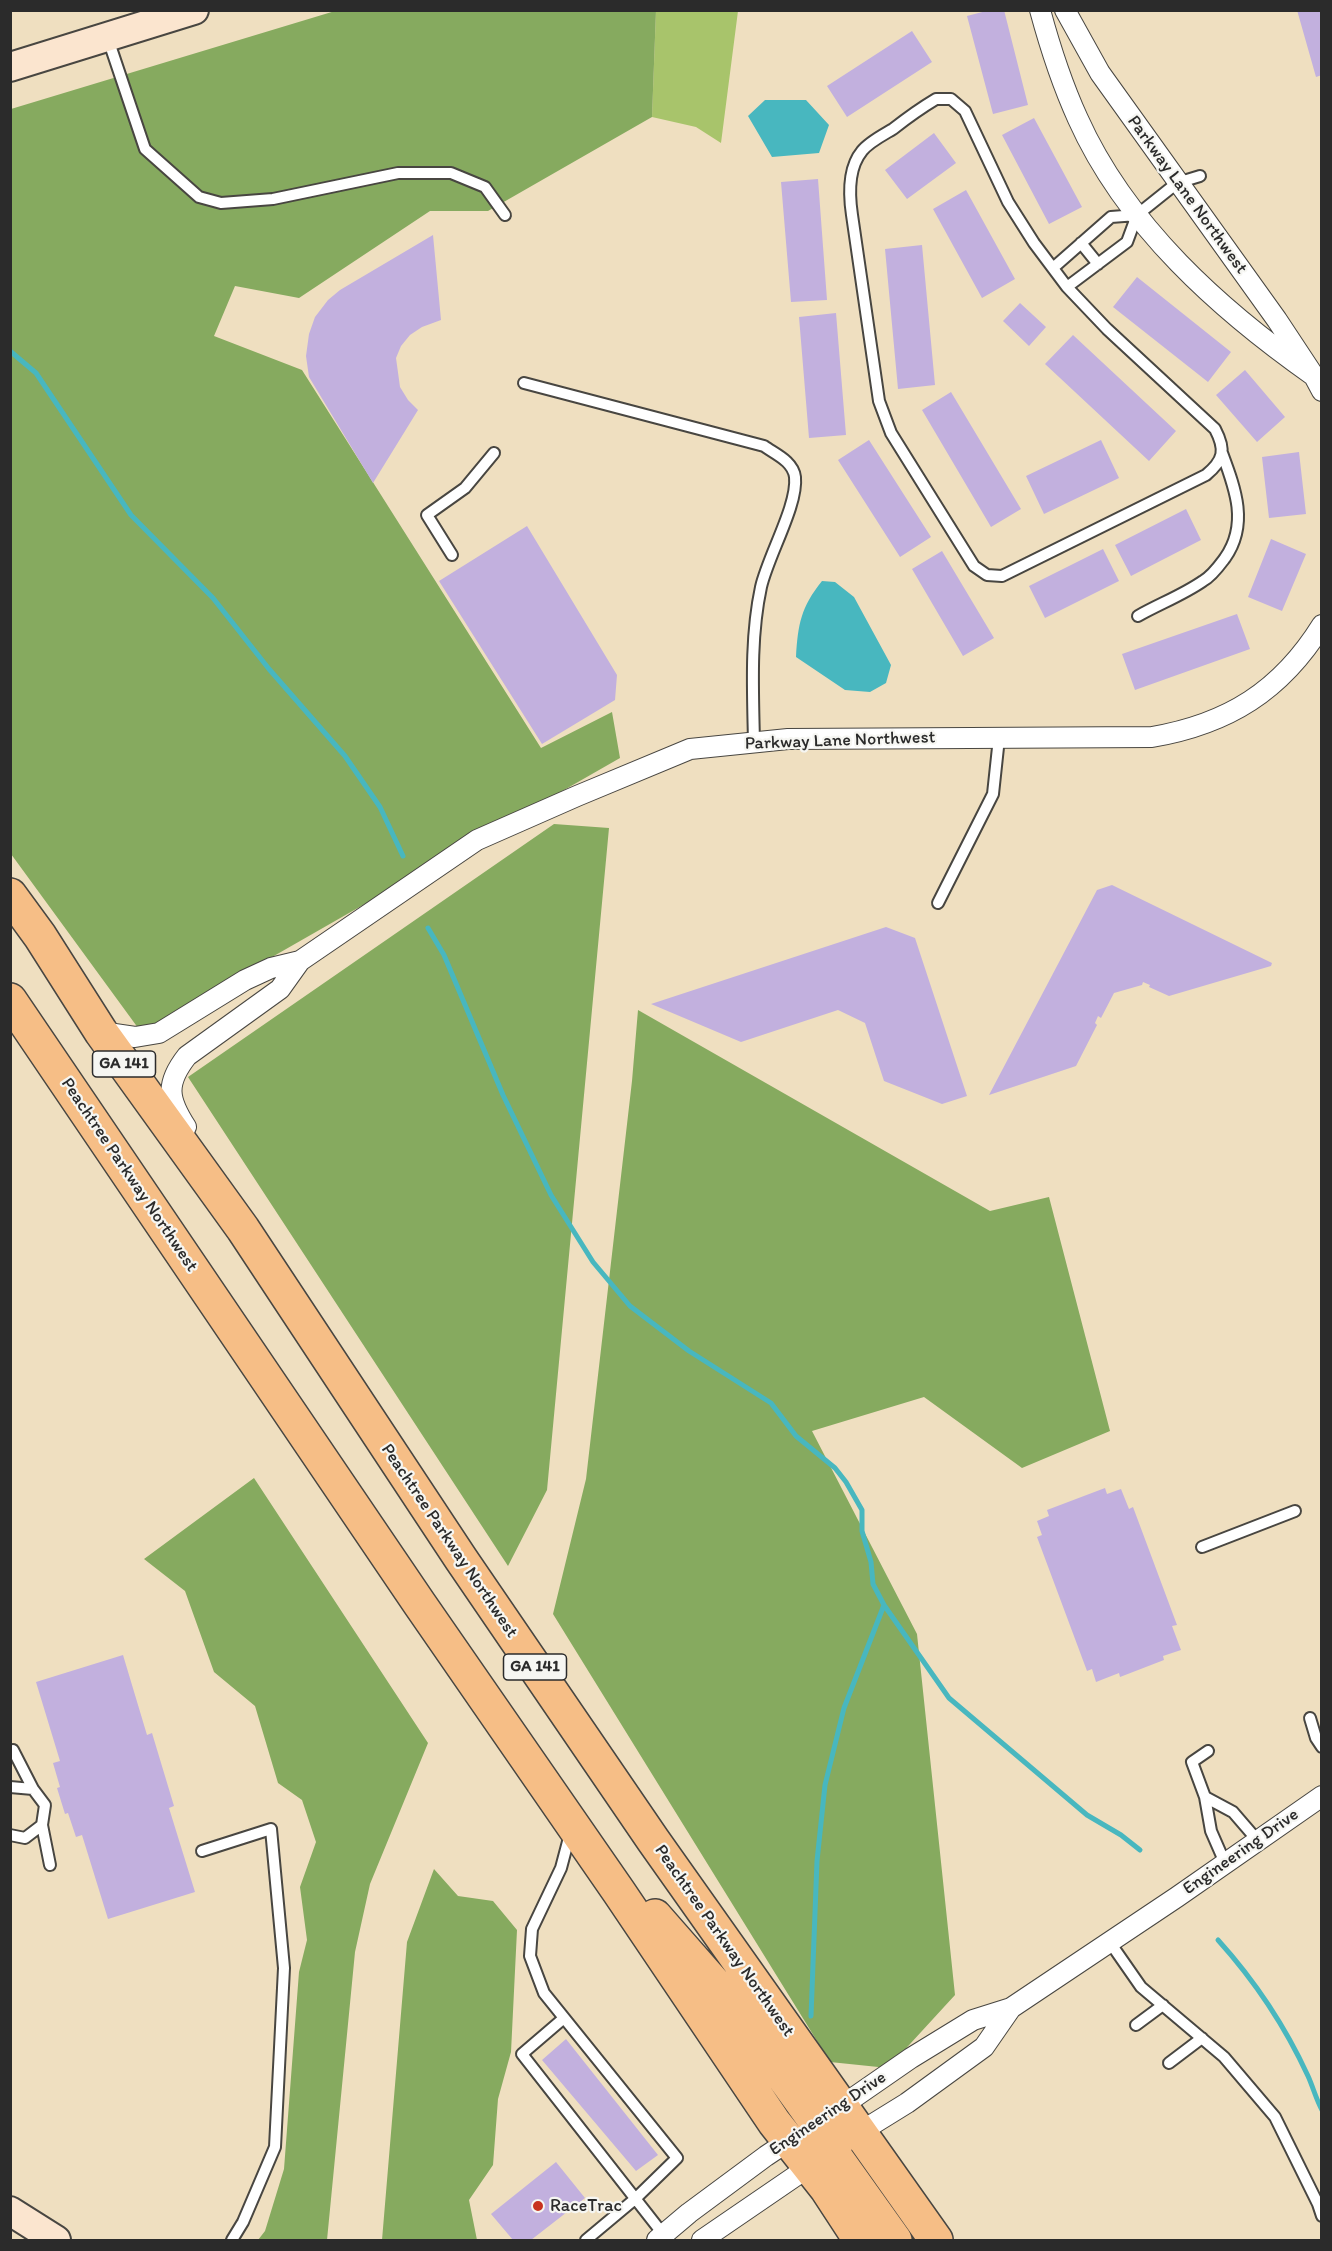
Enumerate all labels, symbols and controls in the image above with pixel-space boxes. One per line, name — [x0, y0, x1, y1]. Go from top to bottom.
street label: Parkway Lane Northwest — [1122, 112, 1252, 278]
street label: Parkway Lane Northwest — [744, 727, 936, 755]
road number: GA 141 — [92, 1051, 156, 1077]
street label: Peachtree Parkway Northwest — [56, 1074, 202, 1276]
street label: Peachtree Parkway Northwest — [376, 1440, 522, 1642]
road number: GA 141 — [504, 1654, 566, 1680]
street label: Engineering Drive — [1179, 1804, 1303, 1900]
street label: Peachtree Parkway Northwest — [649, 1841, 799, 2041]
street label: Engineering Drive — [765, 2067, 891, 2161]
place label: RaceTrac — [550, 2195, 622, 2217]
marker: RaceTrac — [531, 2199, 545, 2213]

